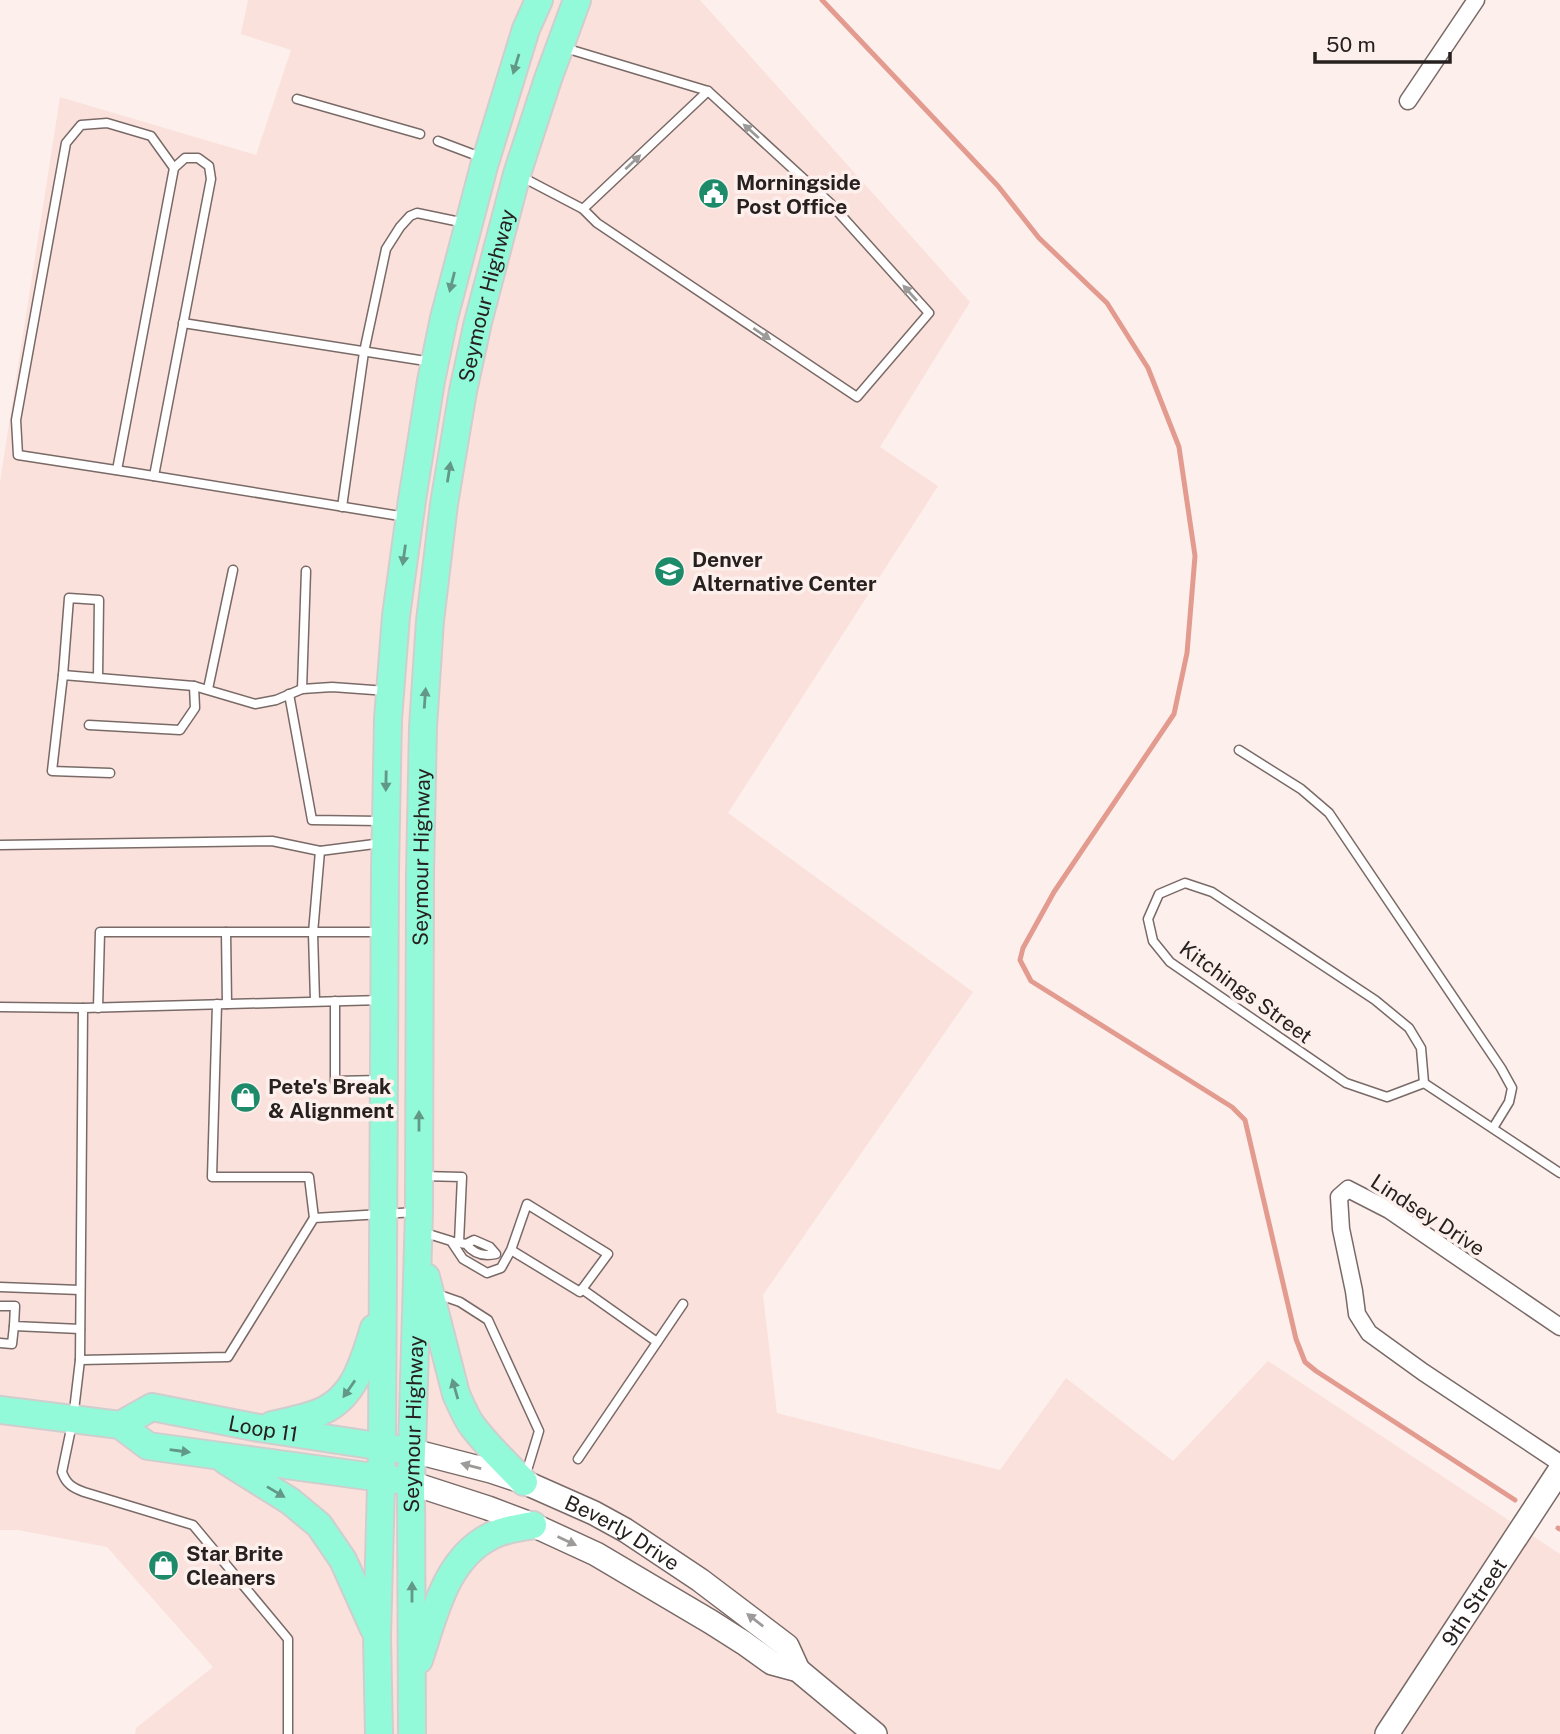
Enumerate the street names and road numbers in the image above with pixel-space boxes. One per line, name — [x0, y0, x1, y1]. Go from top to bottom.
street label: Seymour Highway — [453, 206, 520, 384]
street label: Seymour Highway — [407, 768, 435, 946]
street label: Kitchings Street — [1175, 935, 1317, 1049]
street label: Lindsey Drive — [1366, 1169, 1490, 1261]
street label: Seymour Highway — [398, 1335, 428, 1513]
street label: Loop 11 — [226, 1410, 300, 1446]
street label: Beverly Drive — [561, 1489, 685, 1575]
street label: 9th Street — [1436, 1553, 1511, 1650]

